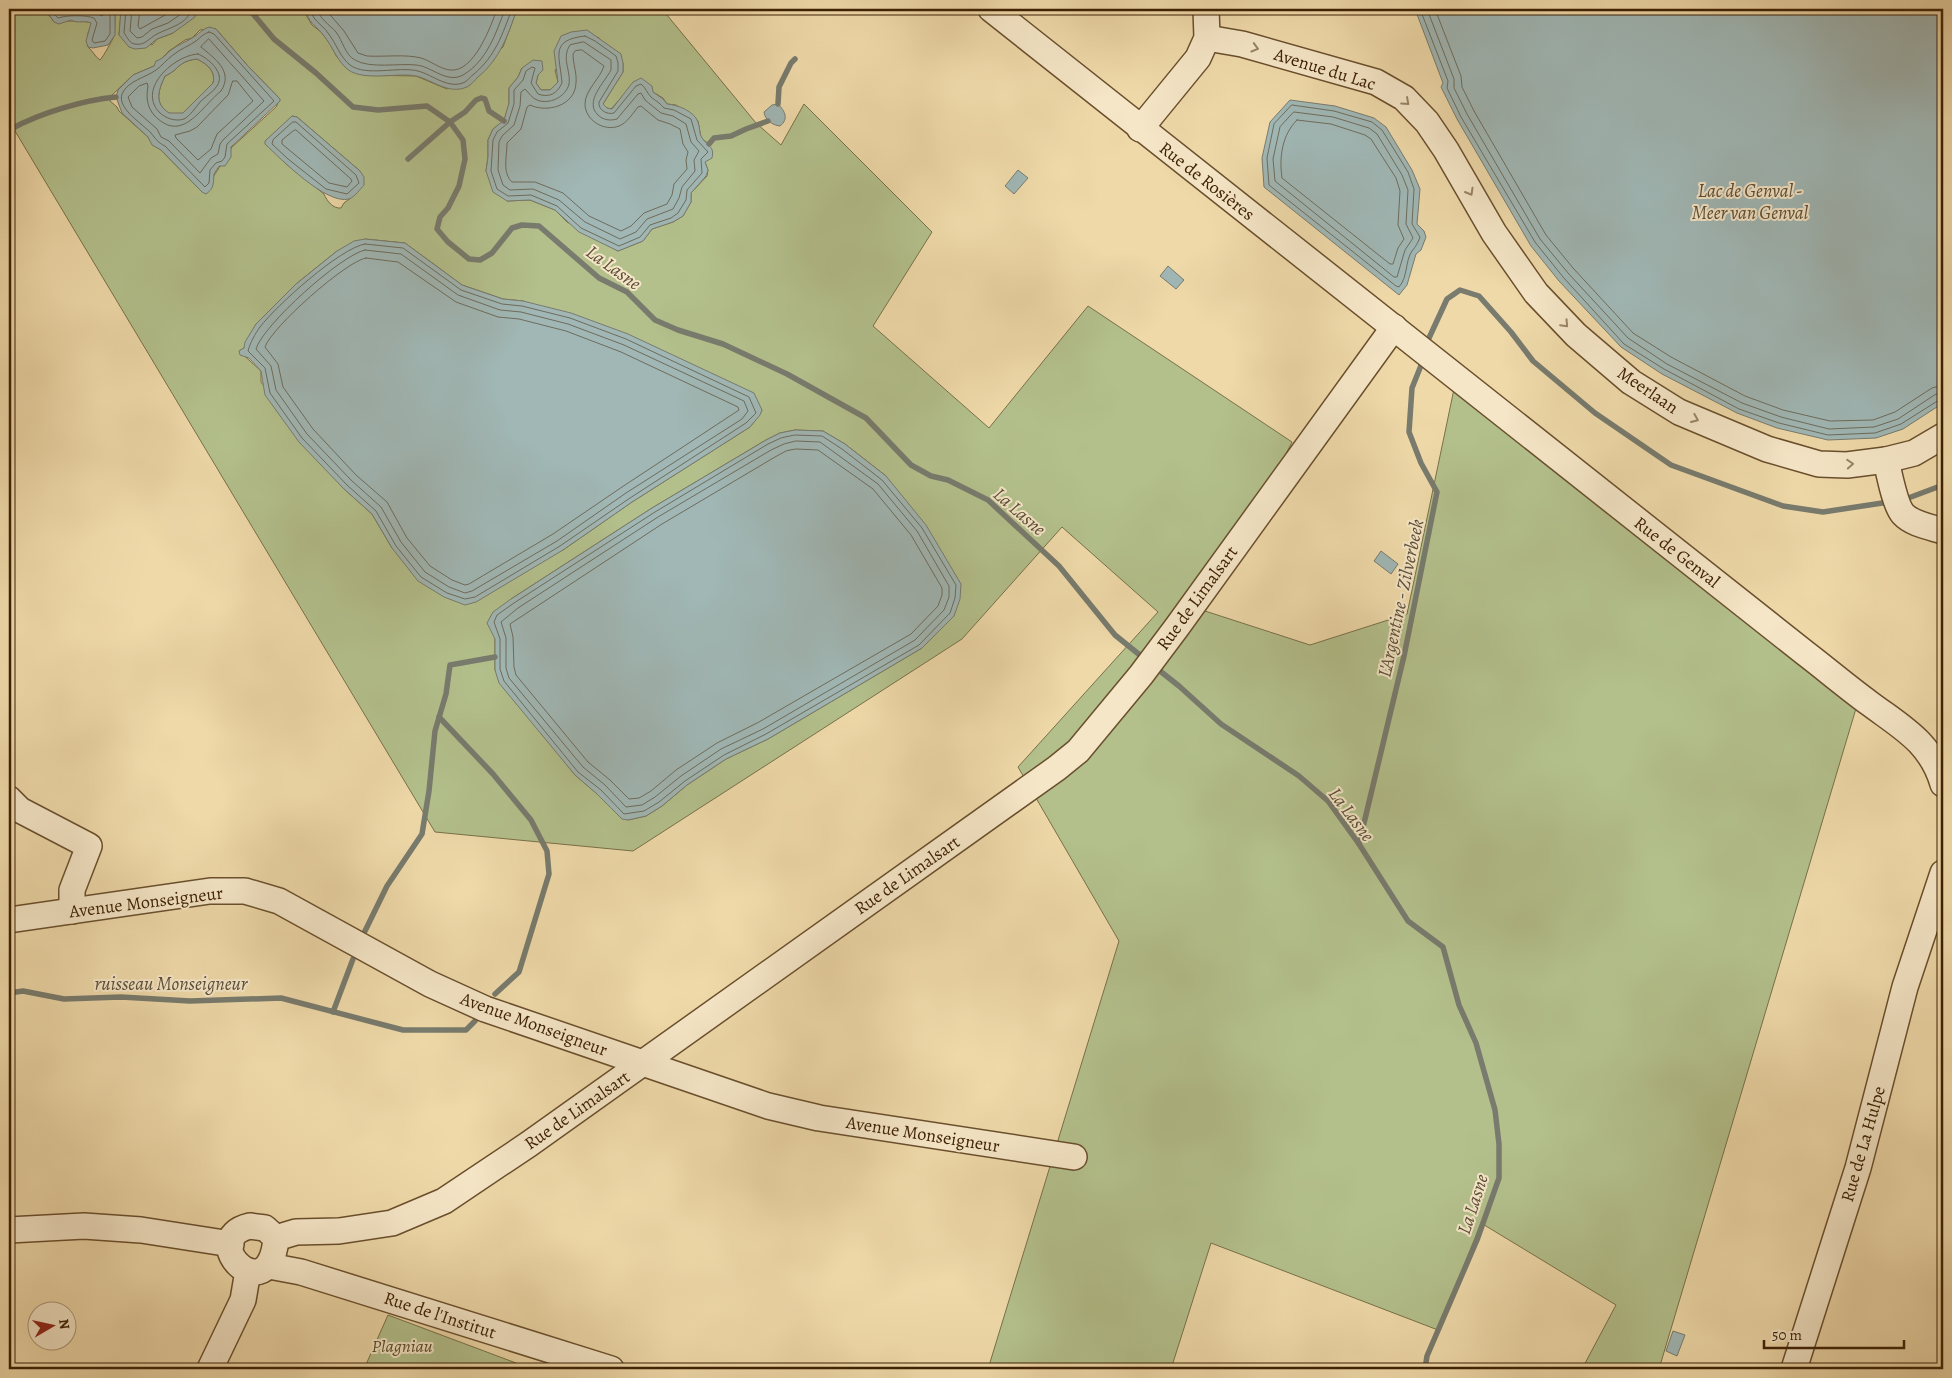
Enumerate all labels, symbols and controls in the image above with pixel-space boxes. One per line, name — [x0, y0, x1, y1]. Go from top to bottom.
one-way arrow — [1250, 42, 1258, 52]
street label: Avenue du Lac — [1270, 42, 1379, 96]
one-way arrow — [1401, 96, 1410, 105]
street label: Rue de Rosières — [1154, 136, 1260, 226]
water label: Lac de Genval - Meer van Genval — [1692, 178, 1808, 226]
one-way arrow — [1464, 187, 1474, 196]
water label: La Lasne — [581, 239, 646, 297]
one-way arrow — [1559, 318, 1568, 327]
street label: Meerlaan — [1613, 361, 1683, 419]
one-way arrow — [1690, 413, 1699, 423]
one-way arrow — [1846, 459, 1854, 470]
water label: La Lasne — [987, 482, 1051, 542]
street label: Rue de Genval — [1629, 511, 1725, 593]
water label: L'Argentine - Zilverbeek — [1372, 517, 1430, 680]
street label: Rue de Limalsart — [1151, 541, 1243, 655]
water label: La Lasne — [1322, 782, 1380, 847]
street label: Rue de Limalsart — [850, 830, 965, 920]
street label: Avenue Monseigneur — [67, 881, 224, 923]
water label: ruisseau Monseigneur — [95, 971, 249, 997]
street label: Avenue Monseigneur — [456, 986, 611, 1062]
street label: Rue de Limalsart — [520, 1065, 635, 1155]
street label: Rue de La Hulpe — [1835, 1083, 1891, 1205]
street label: Avenue Monseigneur — [844, 1110, 1001, 1158]
water label: La Lasne — [1451, 1171, 1495, 1238]
street label: Rue de l'Institut — [381, 1286, 499, 1344]
north arrow — [28, 1300, 78, 1350]
text: N — [54, 1318, 75, 1331]
scale bar — [1764, 1318, 1904, 1350]
text: 50 m — [1772, 1325, 1802, 1345]
park label: Plagniau — [371, 1334, 433, 1358]

